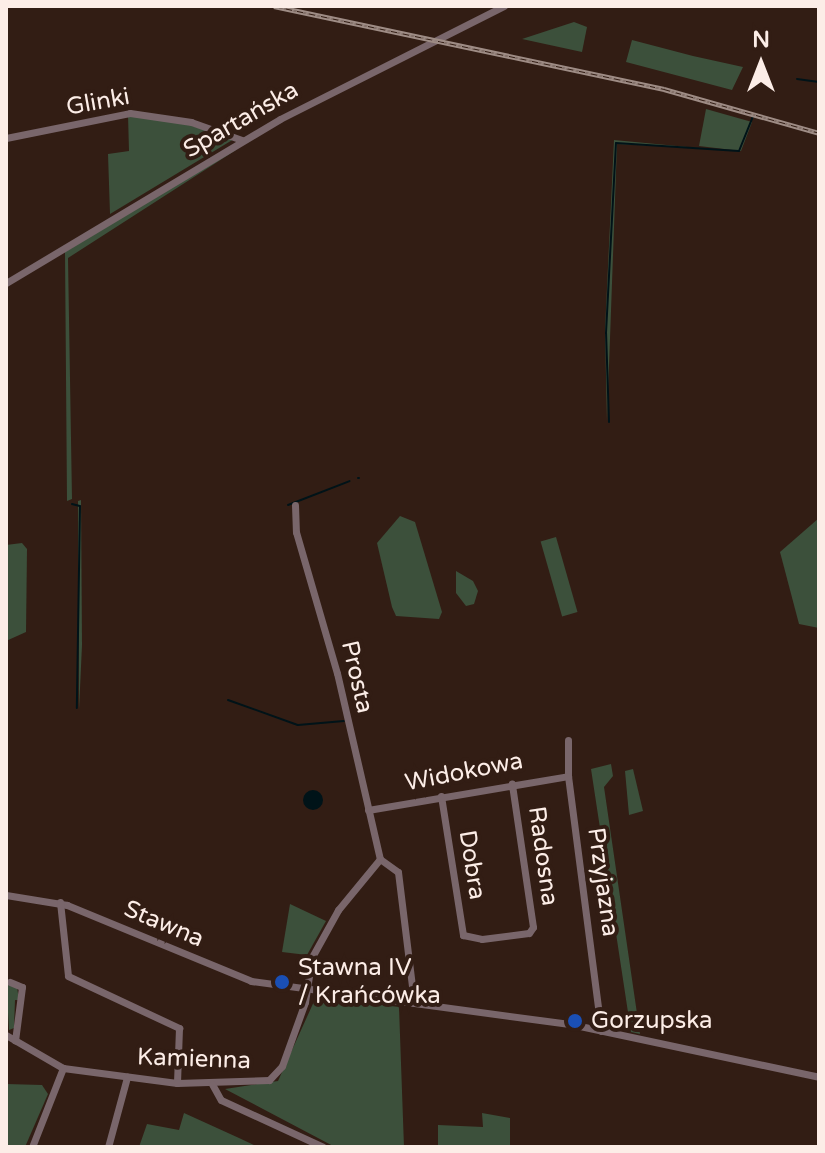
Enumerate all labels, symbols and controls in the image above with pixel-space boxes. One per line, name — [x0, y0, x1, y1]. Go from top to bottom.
north arrow — [721, 24, 801, 104]
text: N — [752, 27, 770, 53]
street label: Spartańska — [179, 76, 303, 164]
street label: Glinki — [64, 82, 132, 122]
street label: Prosta — [335, 638, 379, 716]
street label: Widokowa — [403, 746, 525, 798]
street label: Radosna — [522, 805, 564, 907]
street label: Przyjazna — [581, 826, 625, 938]
street label: Dobra — [452, 828, 492, 902]
street label: Stawna — [120, 894, 208, 954]
place label: Stawna IV / Krańcówka — [298, 954, 441, 1010]
marker: Stawna IV / Krańcówka — [273, 973, 291, 991]
place label: Gorzupska — [591, 1007, 713, 1035]
marker: Gorzupska — [566, 1012, 584, 1030]
street label: Kamienna — [137, 1043, 251, 1075]

